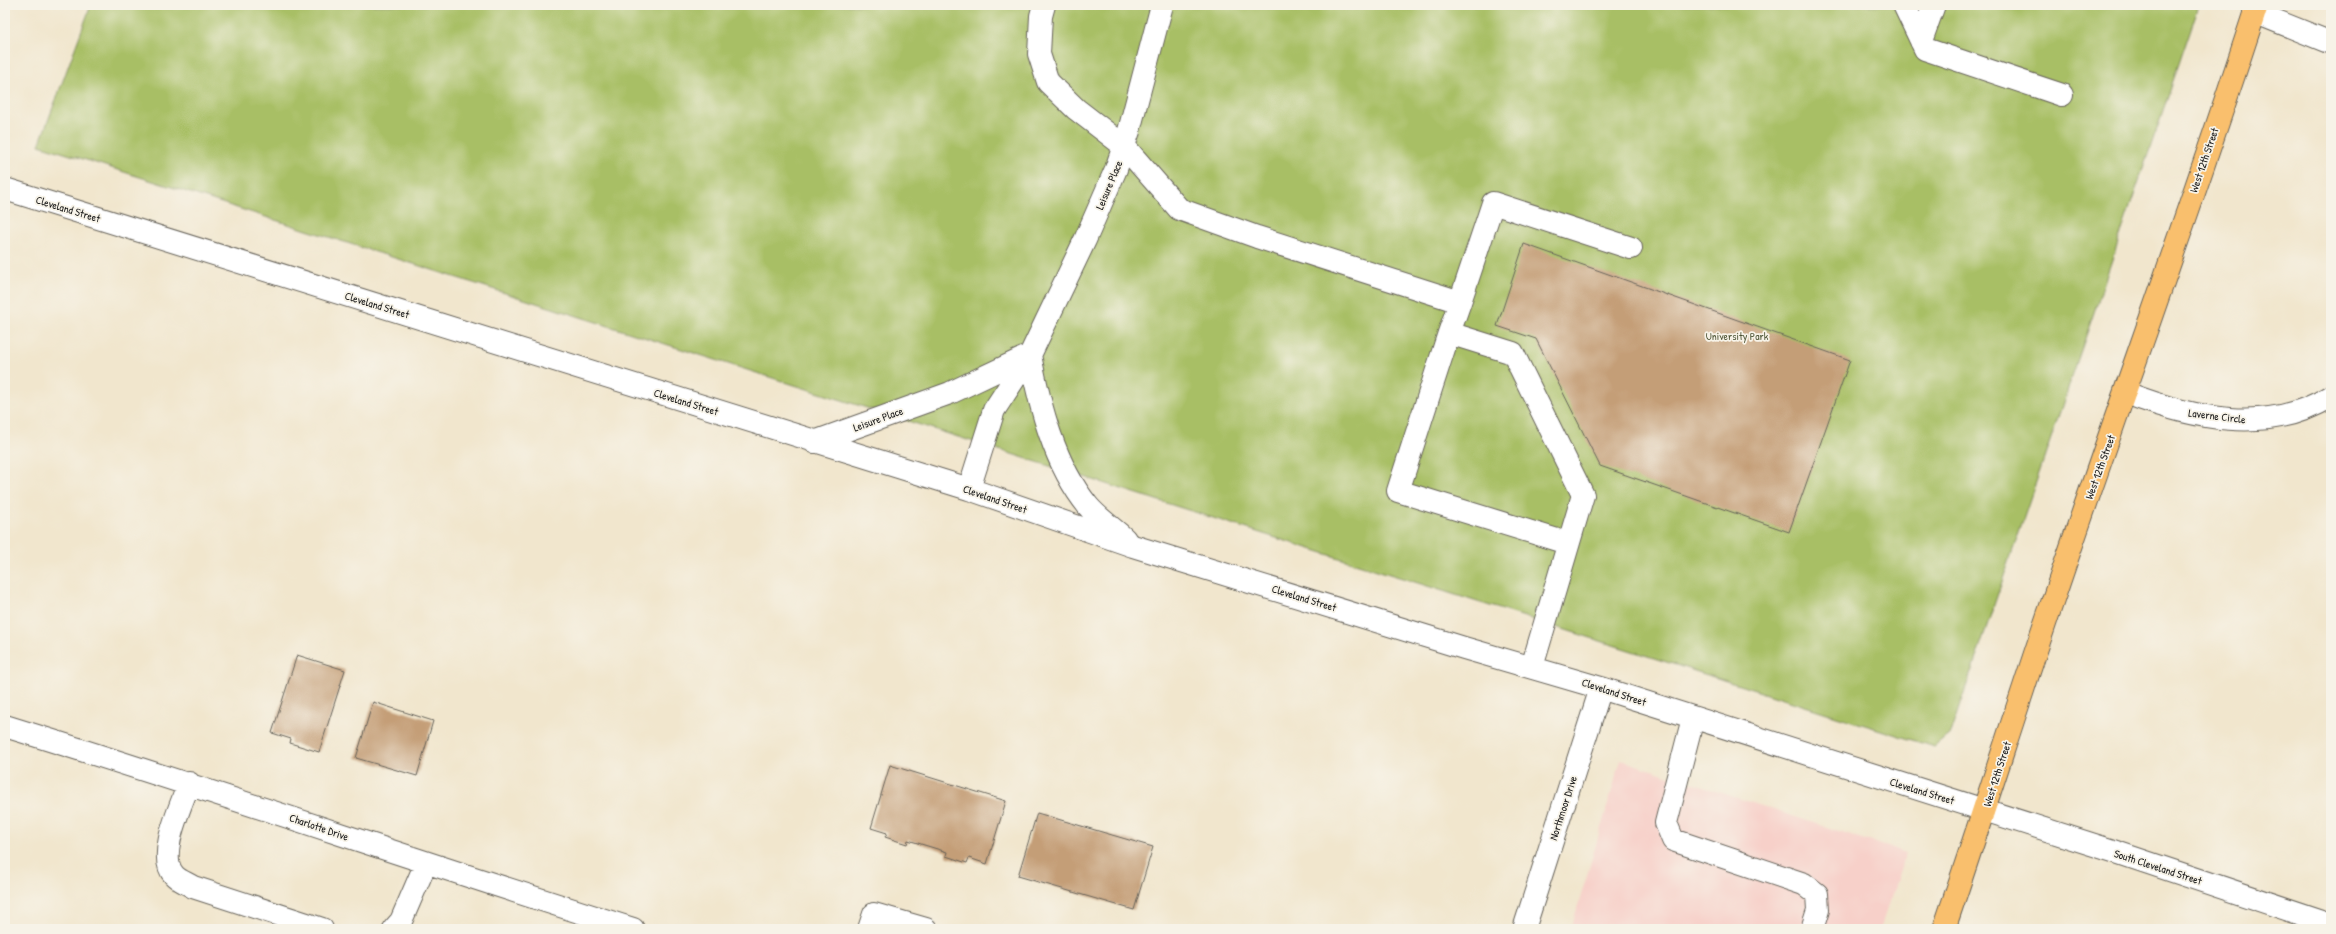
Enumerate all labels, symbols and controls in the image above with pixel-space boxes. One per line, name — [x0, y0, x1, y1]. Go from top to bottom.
street label: West 12th Street — [2186, 126, 2222, 194]
street label: Leisure Place — [1092, 158, 1126, 212]
street label: Cleveland Street — [34, 193, 102, 226]
street label: Cleveland Street — [343, 289, 411, 322]
park label: University Park — [1706, 329, 1769, 343]
street label: Cleveland Street — [652, 386, 720, 419]
street label: Leisure Place — [851, 403, 905, 434]
street label: Laverne Circle — [2188, 406, 2247, 427]
street label: West 12th Street — [2082, 433, 2118, 501]
street label: Cleveland Street — [961, 482, 1029, 517]
street label: Cleveland Street — [1270, 582, 1338, 615]
street label: Cleveland Street — [1580, 675, 1648, 709]
street label: West 12th Street — [1980, 740, 2014, 808]
street label: Northmoor Drive — [1546, 774, 1580, 842]
street label: Cleveland Street — [1888, 775, 1956, 808]
street label: Charlotte Drive — [288, 810, 351, 844]
street label: South Cleveland Street — [2112, 846, 2204, 888]

